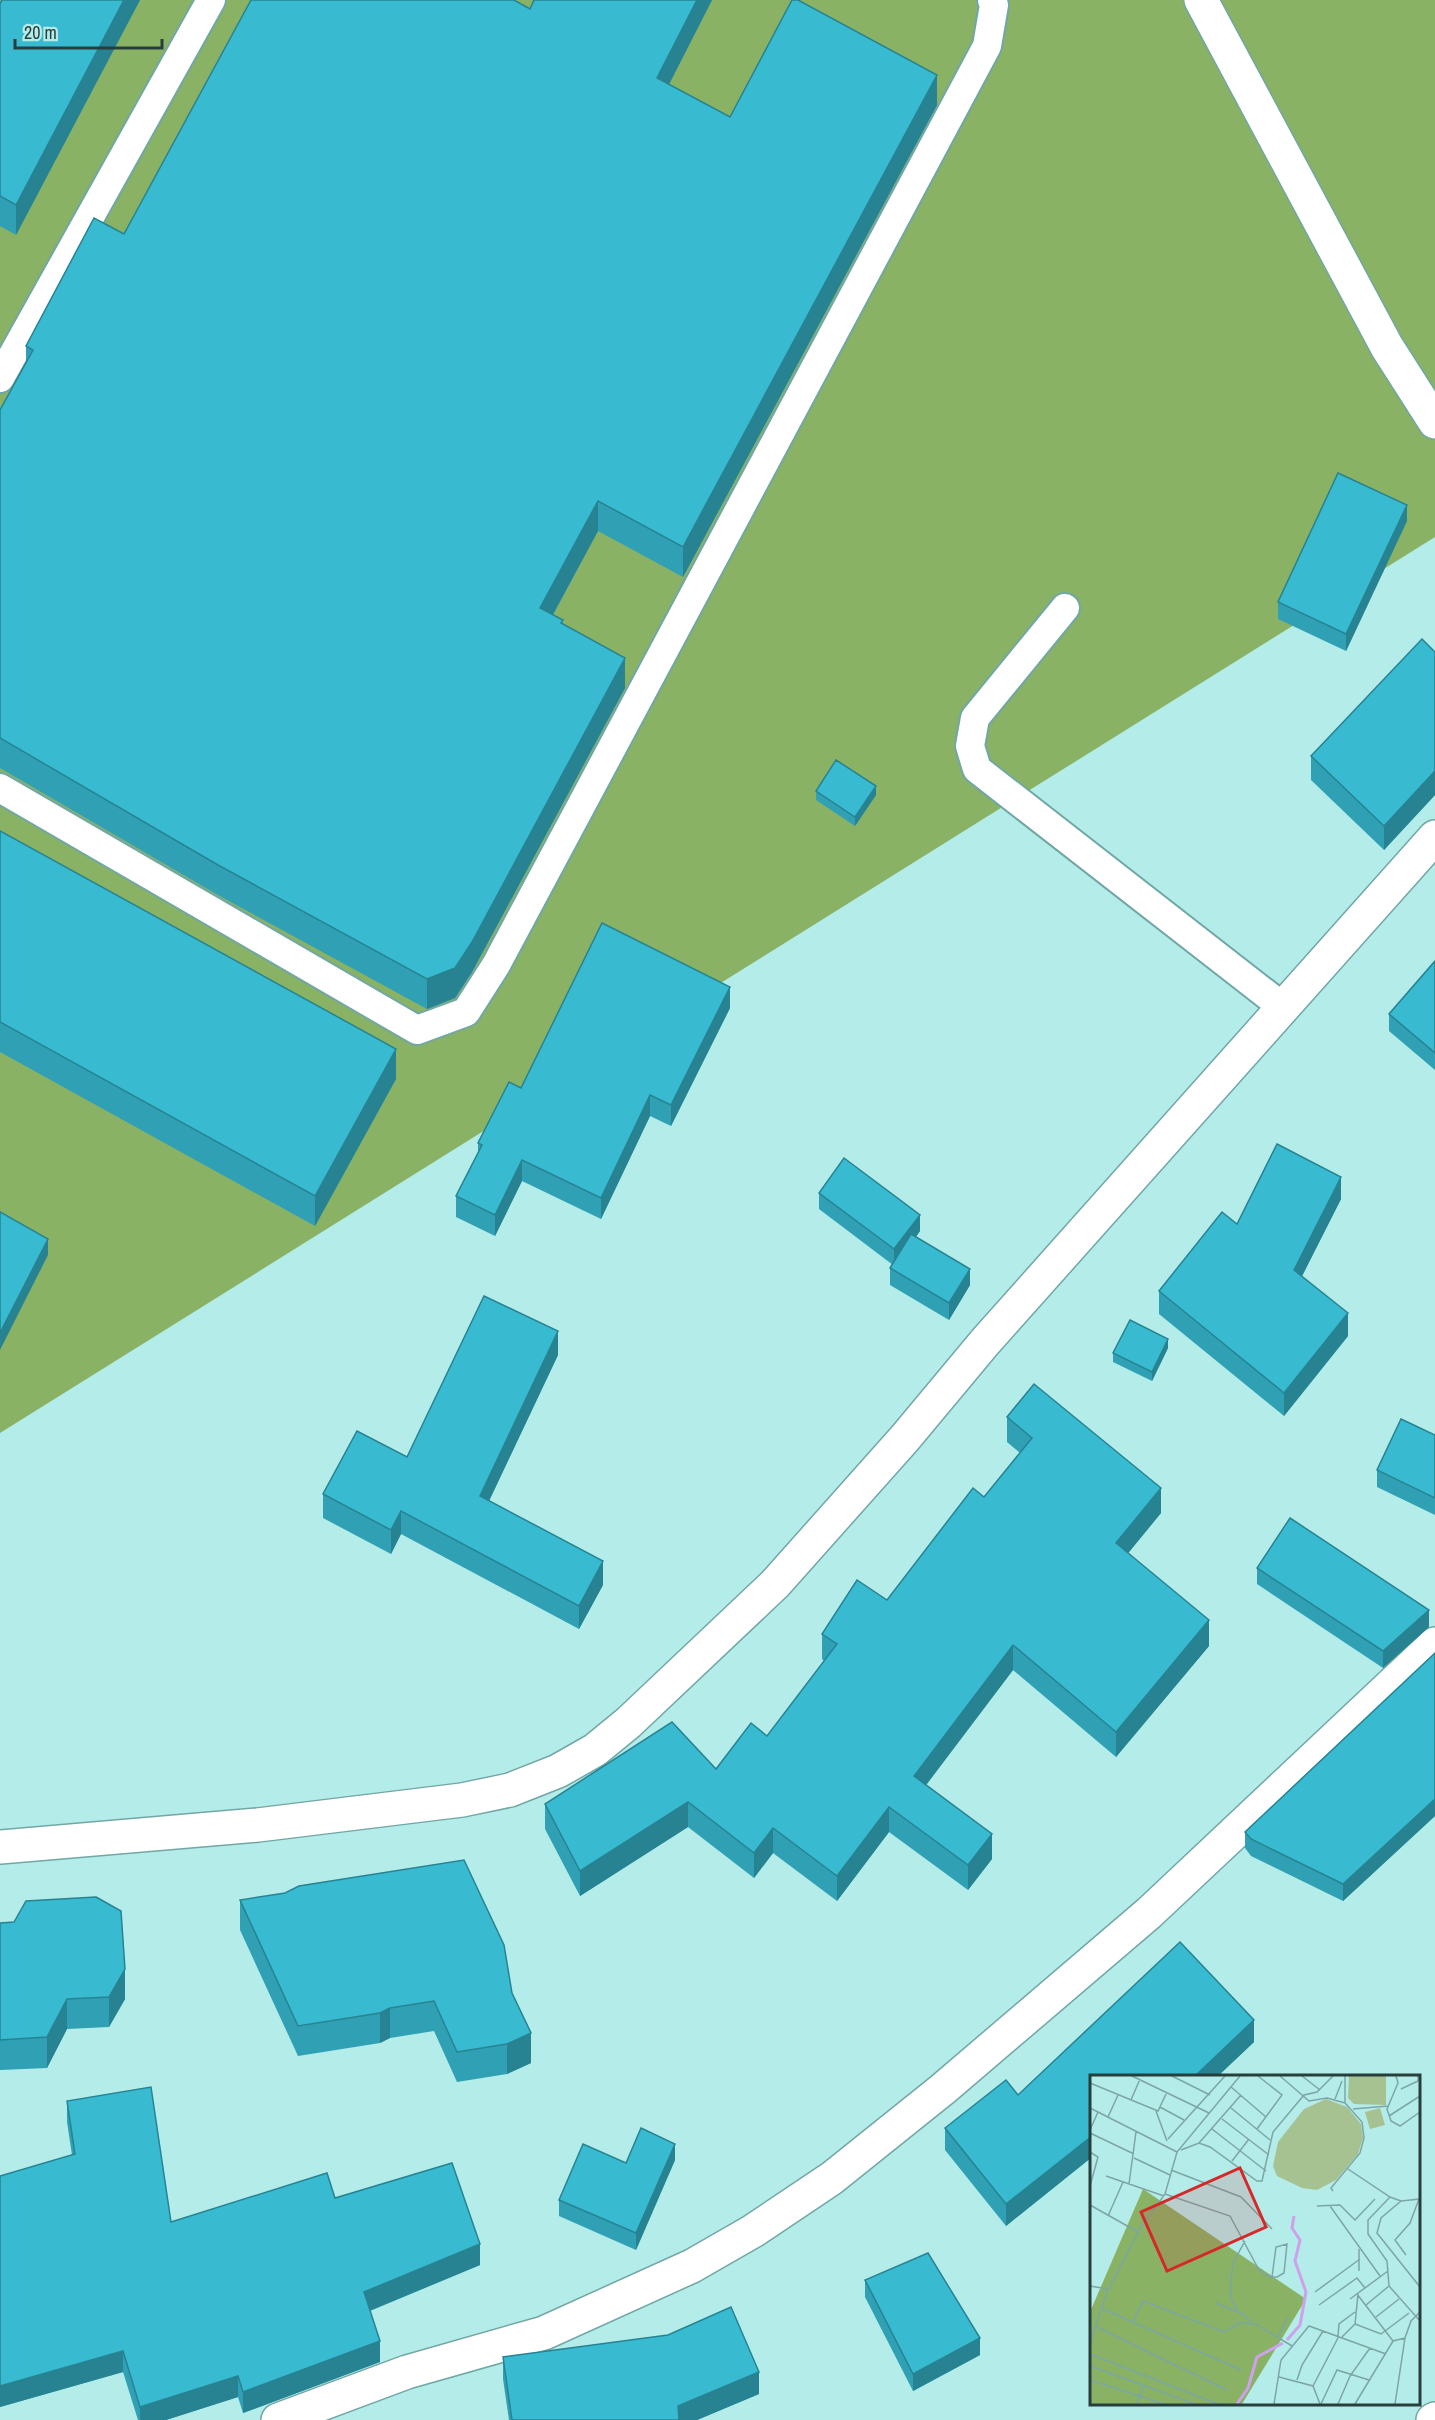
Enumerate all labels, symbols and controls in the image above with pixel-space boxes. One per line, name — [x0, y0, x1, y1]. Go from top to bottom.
scale bar — [15, 12, 162, 50]
text: 20 m — [24, 20, 57, 45]
inset map — [1090, 2075, 1420, 2405]

